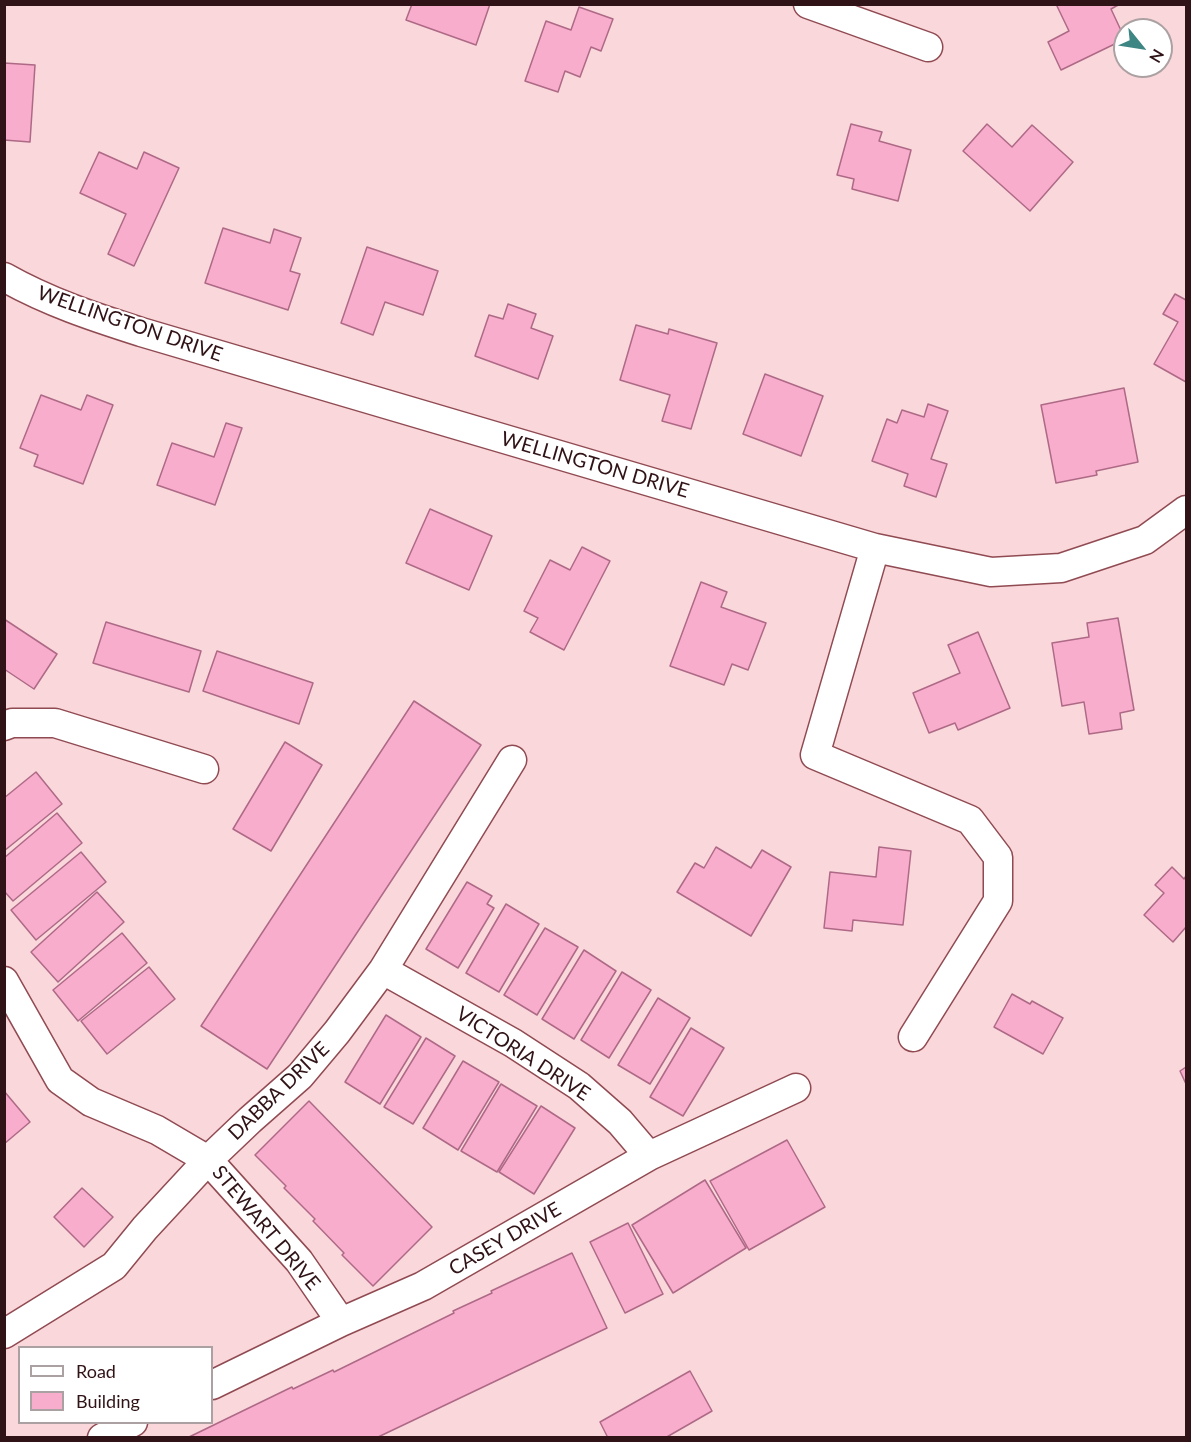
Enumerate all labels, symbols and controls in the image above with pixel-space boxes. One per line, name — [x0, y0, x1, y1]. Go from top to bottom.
north arrow — [1113, 18, 1173, 78]
text: N — [1146, 46, 1169, 66]
street label: WELLINGTON DRIVE — [34, 281, 226, 367]
street label: WELLINGTON DRIVE — [498, 427, 692, 503]
street label: VICTORIA DRIVE — [452, 1002, 594, 1106]
street label: DABBA DRIVE — [224, 1037, 334, 1145]
street label: STEWART DRIVE — [207, 1161, 325, 1295]
street label: CASEY DRIVE — [445, 1197, 565, 1281]
legend — [18, 1346, 213, 1424]
text: Road — [76, 1360, 116, 1382]
text: Building — [76, 1390, 140, 1412]

